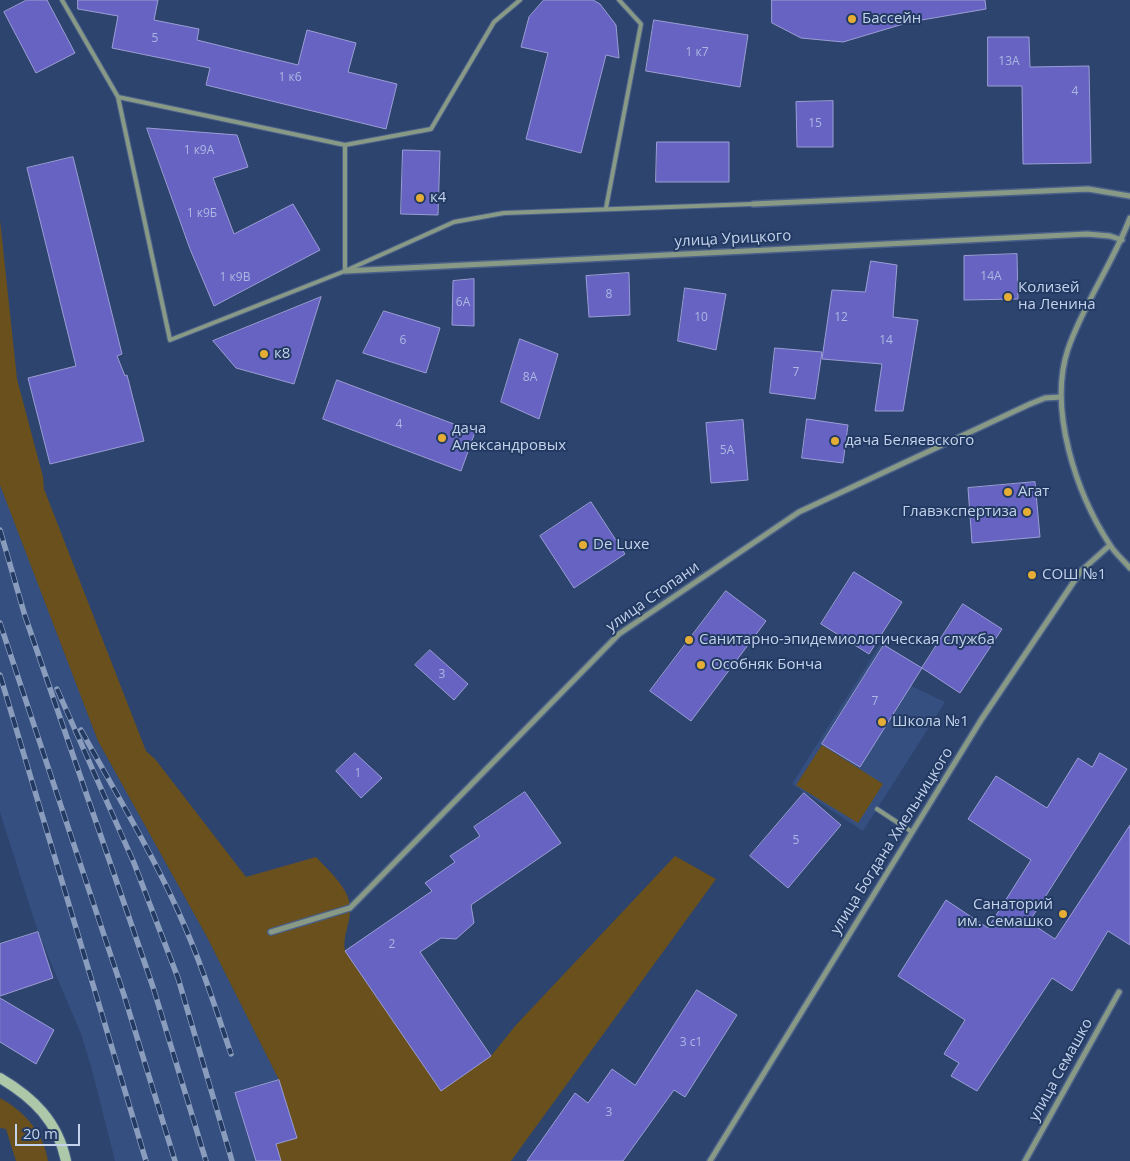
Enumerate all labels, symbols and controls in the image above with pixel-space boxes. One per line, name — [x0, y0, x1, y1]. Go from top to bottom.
place label: Бассейн — [862, 10, 921, 28]
marker: Бассейн — [846, 13, 858, 25]
house number: 5 — [152, 32, 158, 46]
house number: 1 к7 — [685, 46, 709, 60]
house number: 13А — [998, 55, 1020, 69]
house number: 1 к6 — [278, 71, 302, 85]
house number: 4 — [1072, 85, 1078, 99]
house number: 15 — [808, 117, 822, 131]
house number: 1 к9А — [184, 144, 214, 158]
place label: к4 — [430, 189, 446, 207]
marker: к4 — [414, 192, 426, 204]
house number: 1 к9Б — [187, 207, 217, 221]
street label: улица Урицкого — [674, 227, 792, 251]
house number: 14А — [980, 270, 1002, 284]
house number: 1 к9В — [220, 271, 250, 285]
place label: Колизей на Ленина — [1018, 279, 1096, 314]
house number: 8 — [606, 288, 612, 302]
marker: Колизей на Ленина — [1002, 291, 1014, 303]
house number: 6А — [456, 296, 470, 310]
house number: 10 — [694, 311, 708, 325]
house number: 12 — [834, 311, 848, 325]
house number: 6 — [400, 334, 406, 348]
house number: 14 — [879, 334, 893, 348]
place label: к8 — [274, 345, 290, 363]
marker: к8 — [258, 348, 270, 360]
house number: 7 — [793, 366, 799, 380]
house number: 8А — [523, 371, 537, 385]
house number: 4 — [396, 418, 402, 432]
place label: дача Александровых — [452, 420, 566, 455]
marker: дача Александровых — [436, 432, 448, 444]
place label: дача Беляевского — [845, 432, 974, 450]
marker: дача Беляевского — [829, 435, 841, 447]
house number: 5А — [720, 444, 734, 458]
place label: Агат — [1018, 483, 1049, 501]
marker: Агат — [1002, 486, 1014, 498]
place label: Главэкспертиза — [902, 503, 1017, 521]
marker: Главэкспертиза — [1021, 506, 1033, 518]
place label: De Luxe — [593, 536, 650, 554]
marker: De Luxe — [577, 539, 589, 551]
street label: улица Стопани — [603, 558, 703, 636]
place label: СОШ №1 — [1042, 566, 1106, 584]
marker: СОШ №1 — [1026, 569, 1038, 581]
place label: Санитарно-эпидемиологическая служба — [699, 631, 995, 649]
marker: Санитарно-эпидемиологическая служба — [683, 634, 695, 646]
place label: Особняк Бонча — [711, 656, 822, 674]
marker: Особняк Бонча — [695, 659, 707, 671]
house number: 3 — [439, 668, 445, 682]
house number: 7 — [872, 695, 878, 709]
place label: Школа №1 — [892, 713, 969, 731]
marker: Школа №1 — [876, 716, 888, 728]
street label: улица Богдана Хмельницкого — [827, 744, 957, 938]
house number: 1 — [355, 767, 361, 781]
house number: 5 — [793, 834, 799, 848]
place label: Санаторий им. Семашко — [957, 896, 1053, 931]
marker: Санаторий им. Семашко — [1057, 908, 1069, 920]
house number: 2 — [389, 938, 395, 952]
street label: улица Семашко — [1025, 1016, 1097, 1124]
house number: 3 с1 — [680, 1036, 702, 1050]
house number: 3 — [606, 1106, 612, 1120]
scale bar — [18, 1114, 82, 1146]
text: 20 m — [23, 1123, 58, 1143]

